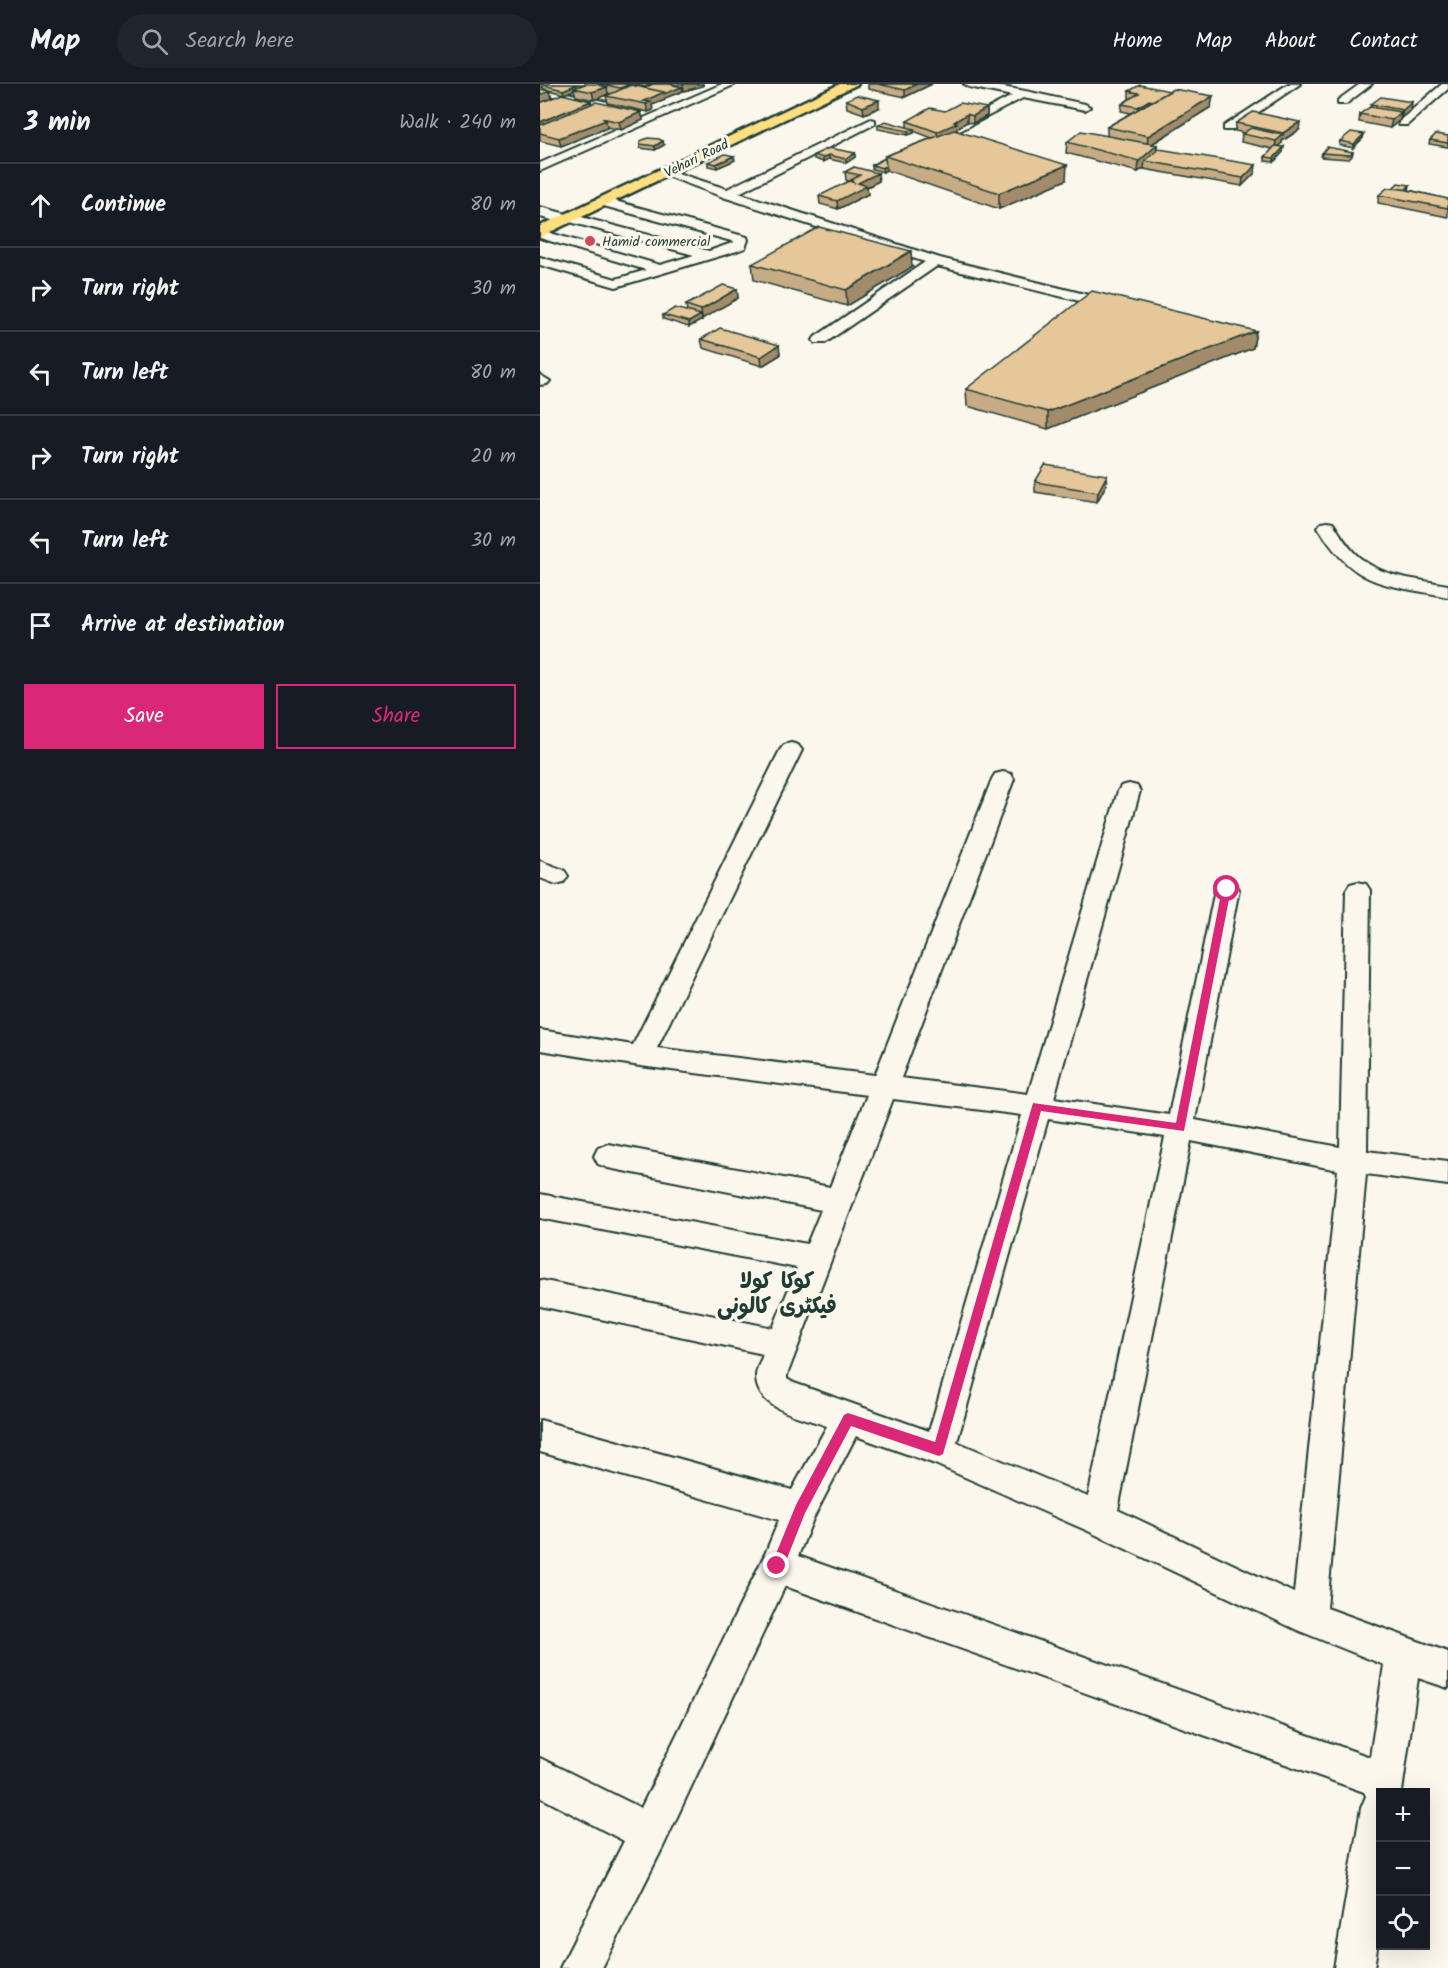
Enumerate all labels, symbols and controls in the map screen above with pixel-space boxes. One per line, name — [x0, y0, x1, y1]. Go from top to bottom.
search box — [117, 14, 537, 68]
text: Map — [30, 19, 81, 64]
text: Search here — [186, 24, 294, 59]
icon: search — [138, 25, 171, 58]
text: Home — [1113, 25, 1162, 58]
text: Map — [1195, 25, 1232, 58]
text: About — [1265, 25, 1316, 58]
text: Contact — [1349, 25, 1418, 58]
text: 3 min — [24, 102, 91, 144]
text: Walk · 240 m — [399, 107, 516, 139]
street label: Vehari Road — [660, 133, 733, 184]
text: Continue — [81, 188, 166, 223]
icon: ahead — [24, 189, 57, 222]
text: 80 m — [470, 189, 516, 221]
place label: Hamid commercial — [602, 231, 711, 253]
marker: Hamid commercial — [583, 234, 597, 248]
text: Turn right — [81, 272, 179, 307]
icon: right — [24, 273, 57, 306]
text: 30 m — [471, 273, 516, 305]
text: Turn left — [81, 356, 168, 391]
icon: left — [24, 357, 57, 390]
text: 80 m — [470, 357, 516, 389]
text: Turn right — [81, 440, 179, 475]
icon: right — [24, 441, 57, 474]
text: 20 m — [470, 441, 516, 473]
text: Turn left — [81, 524, 168, 559]
icon: left — [24, 525, 57, 558]
text: 30 m — [471, 525, 516, 557]
text: Arrive at destination — [81, 608, 284, 643]
icon: arrive — [24, 609, 57, 642]
button: Save — [24, 684, 264, 749]
button: Share — [276, 684, 516, 749]
route start — [1213, 875, 1239, 901]
district label: کوکا کولا فیکٹری کالونی — [717, 1265, 837, 1325]
route end — [763, 1552, 789, 1578]
map controls — [1376, 1788, 1430, 1950]
button: + — [1376, 1788, 1430, 1842]
button: − — [1376, 1842, 1430, 1896]
button: locate — [1376, 1896, 1430, 1950]

